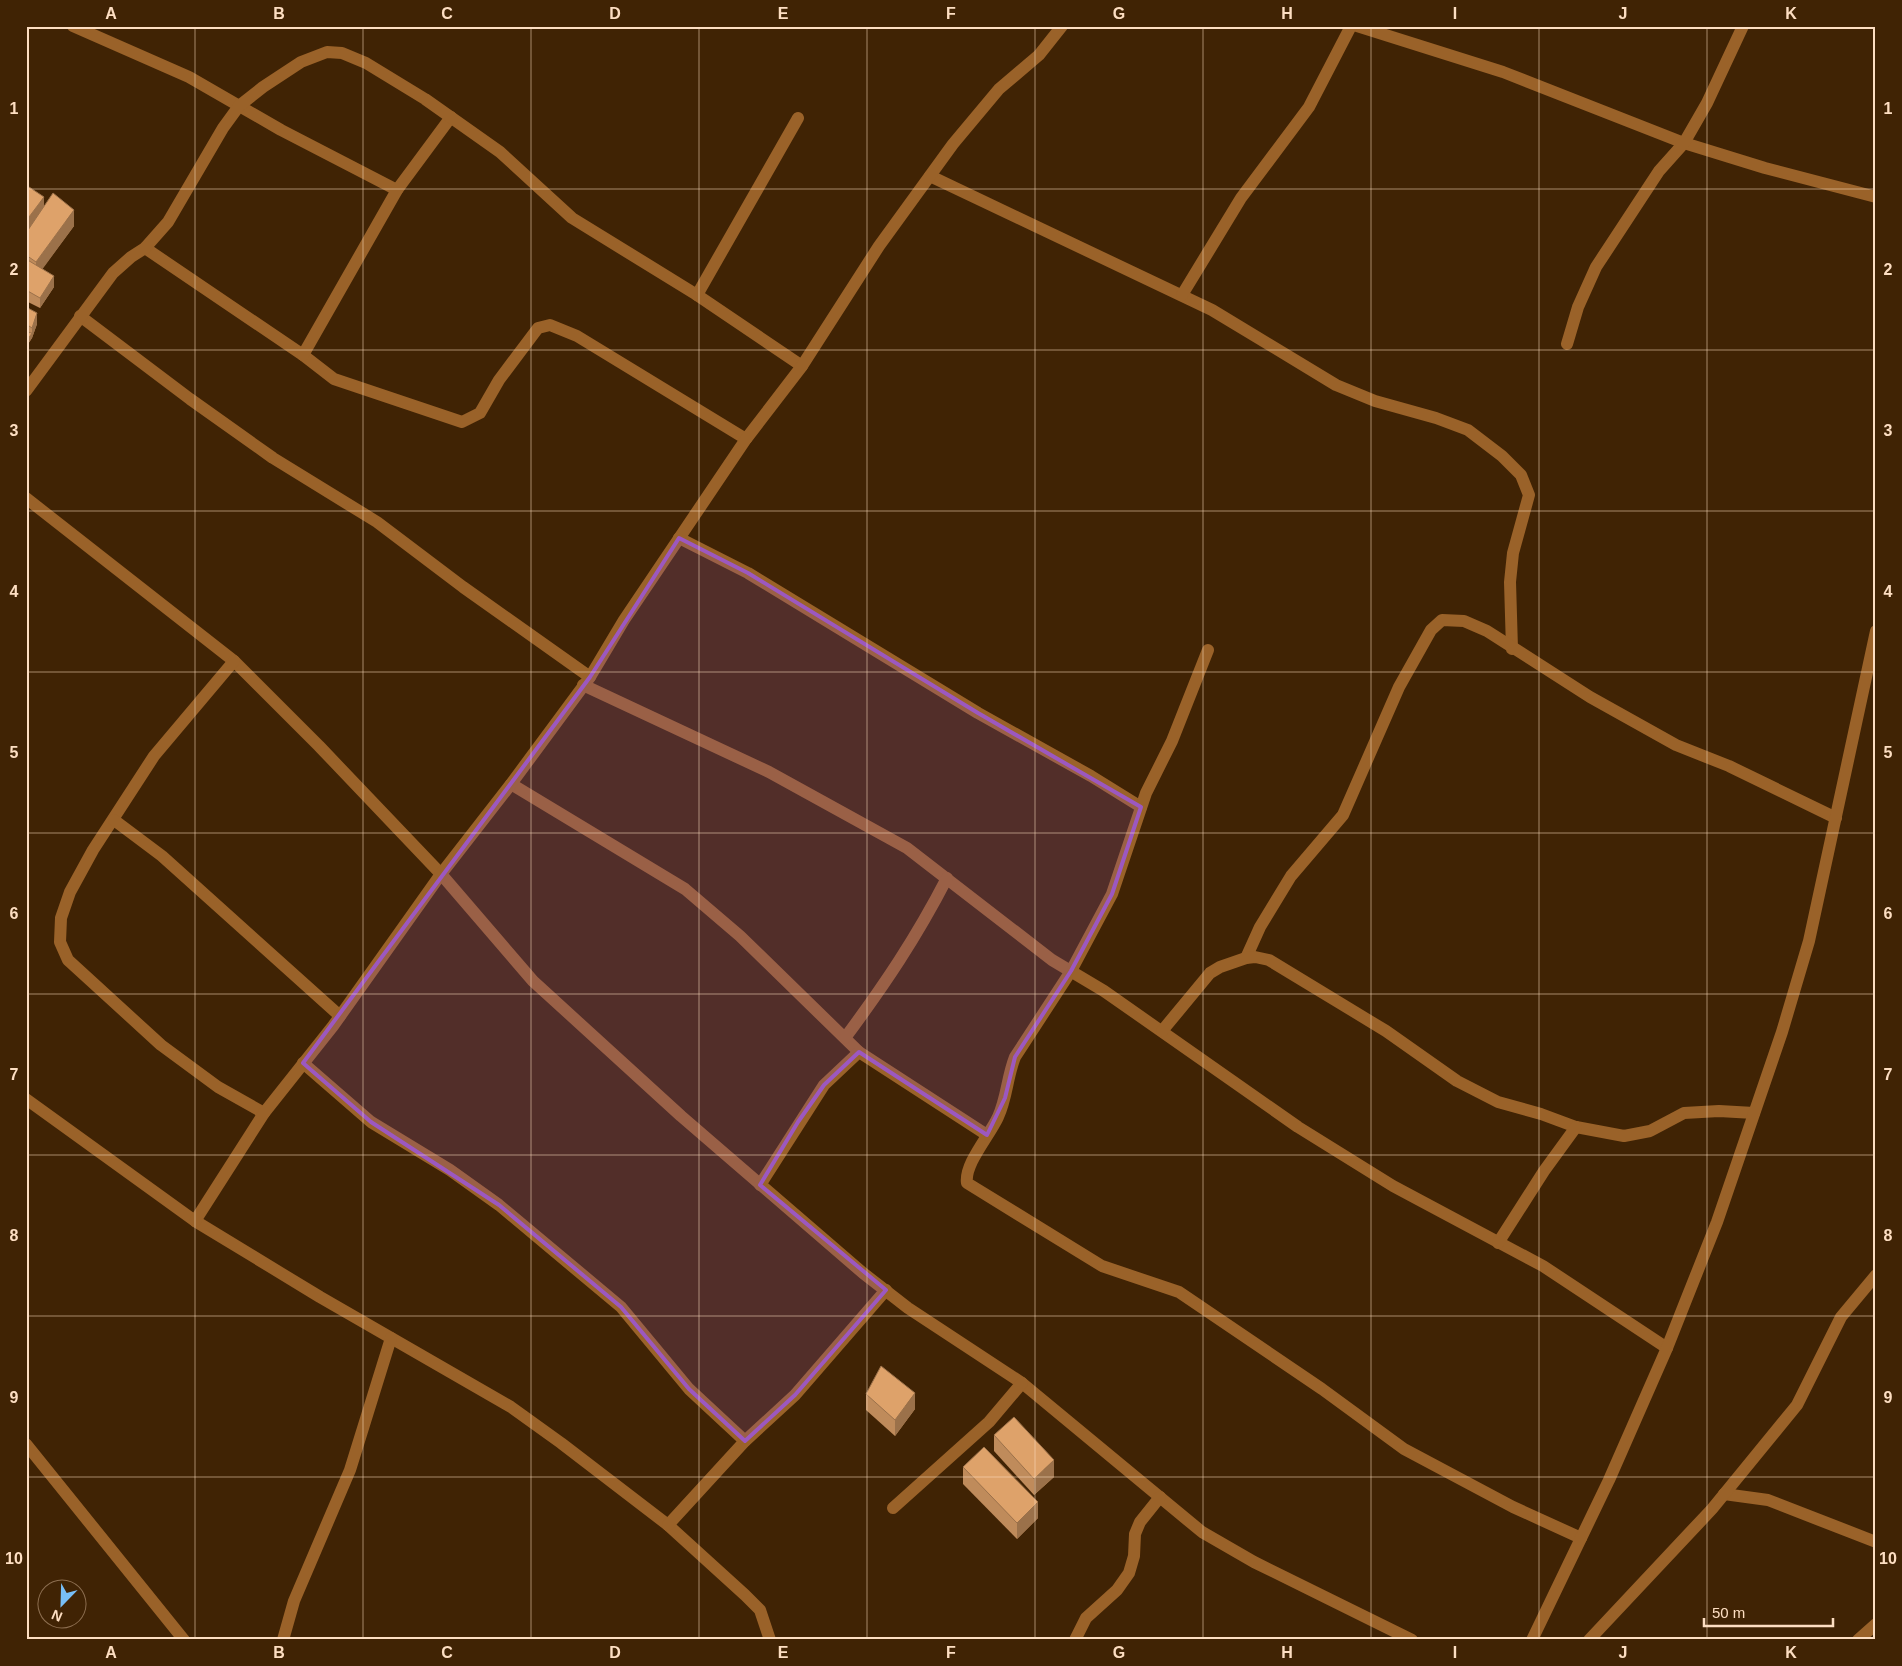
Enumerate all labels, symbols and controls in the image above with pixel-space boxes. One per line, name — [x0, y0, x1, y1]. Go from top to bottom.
text: A — [105, 5, 117, 22]
text: B — [273, 5, 285, 22]
text: C — [441, 5, 453, 22]
text: D — [609, 5, 621, 22]
text: E — [778, 5, 789, 22]
text: F — [946, 5, 956, 22]
text: G — [1113, 5, 1125, 22]
text: H — [1281, 5, 1293, 22]
text: I — [1453, 5, 1457, 22]
text: J — [1619, 5, 1627, 22]
text: K — [1785, 5, 1797, 22]
text: 1 — [10, 100, 19, 117]
text: 1 — [1884, 100, 1893, 117]
text: 2 — [10, 261, 19, 278]
text: 2 — [1884, 261, 1893, 278]
text: 3 — [10, 422, 19, 439]
text: 3 — [1884, 422, 1893, 439]
text: 4 — [10, 583, 19, 600]
text: 4 — [1884, 583, 1893, 600]
text: 5 — [10, 744, 19, 761]
text: 5 — [1884, 744, 1893, 761]
text: 6 — [10, 905, 19, 922]
text: 6 — [1884, 905, 1893, 922]
text: 7 — [10, 1066, 19, 1083]
text: 7 — [1884, 1066, 1893, 1083]
text: 8 — [10, 1227, 19, 1244]
text: 8 — [1884, 1227, 1893, 1244]
text: 9 — [10, 1389, 19, 1406]
text: 9 — [1884, 1389, 1893, 1406]
text: 10 — [5, 1550, 23, 1567]
text: 10 — [1879, 1550, 1897, 1567]
north arrow — [38, 1578, 88, 1628]
scale bar — [1704, 1596, 1833, 1628]
text: 50 m — [1712, 1604, 1745, 1621]
text: N — [49, 1607, 65, 1625]
text: A — [105, 1644, 117, 1661]
text: B — [273, 1644, 285, 1661]
text: C — [441, 1644, 453, 1661]
text: D — [609, 1644, 621, 1661]
text: E — [778, 1644, 789, 1661]
text: F — [946, 1644, 956, 1661]
text: G — [1113, 1644, 1125, 1661]
text: H — [1281, 1644, 1293, 1661]
text: I — [1453, 1644, 1457, 1661]
text: J — [1619, 1644, 1627, 1661]
text: K — [1785, 1644, 1797, 1661]

